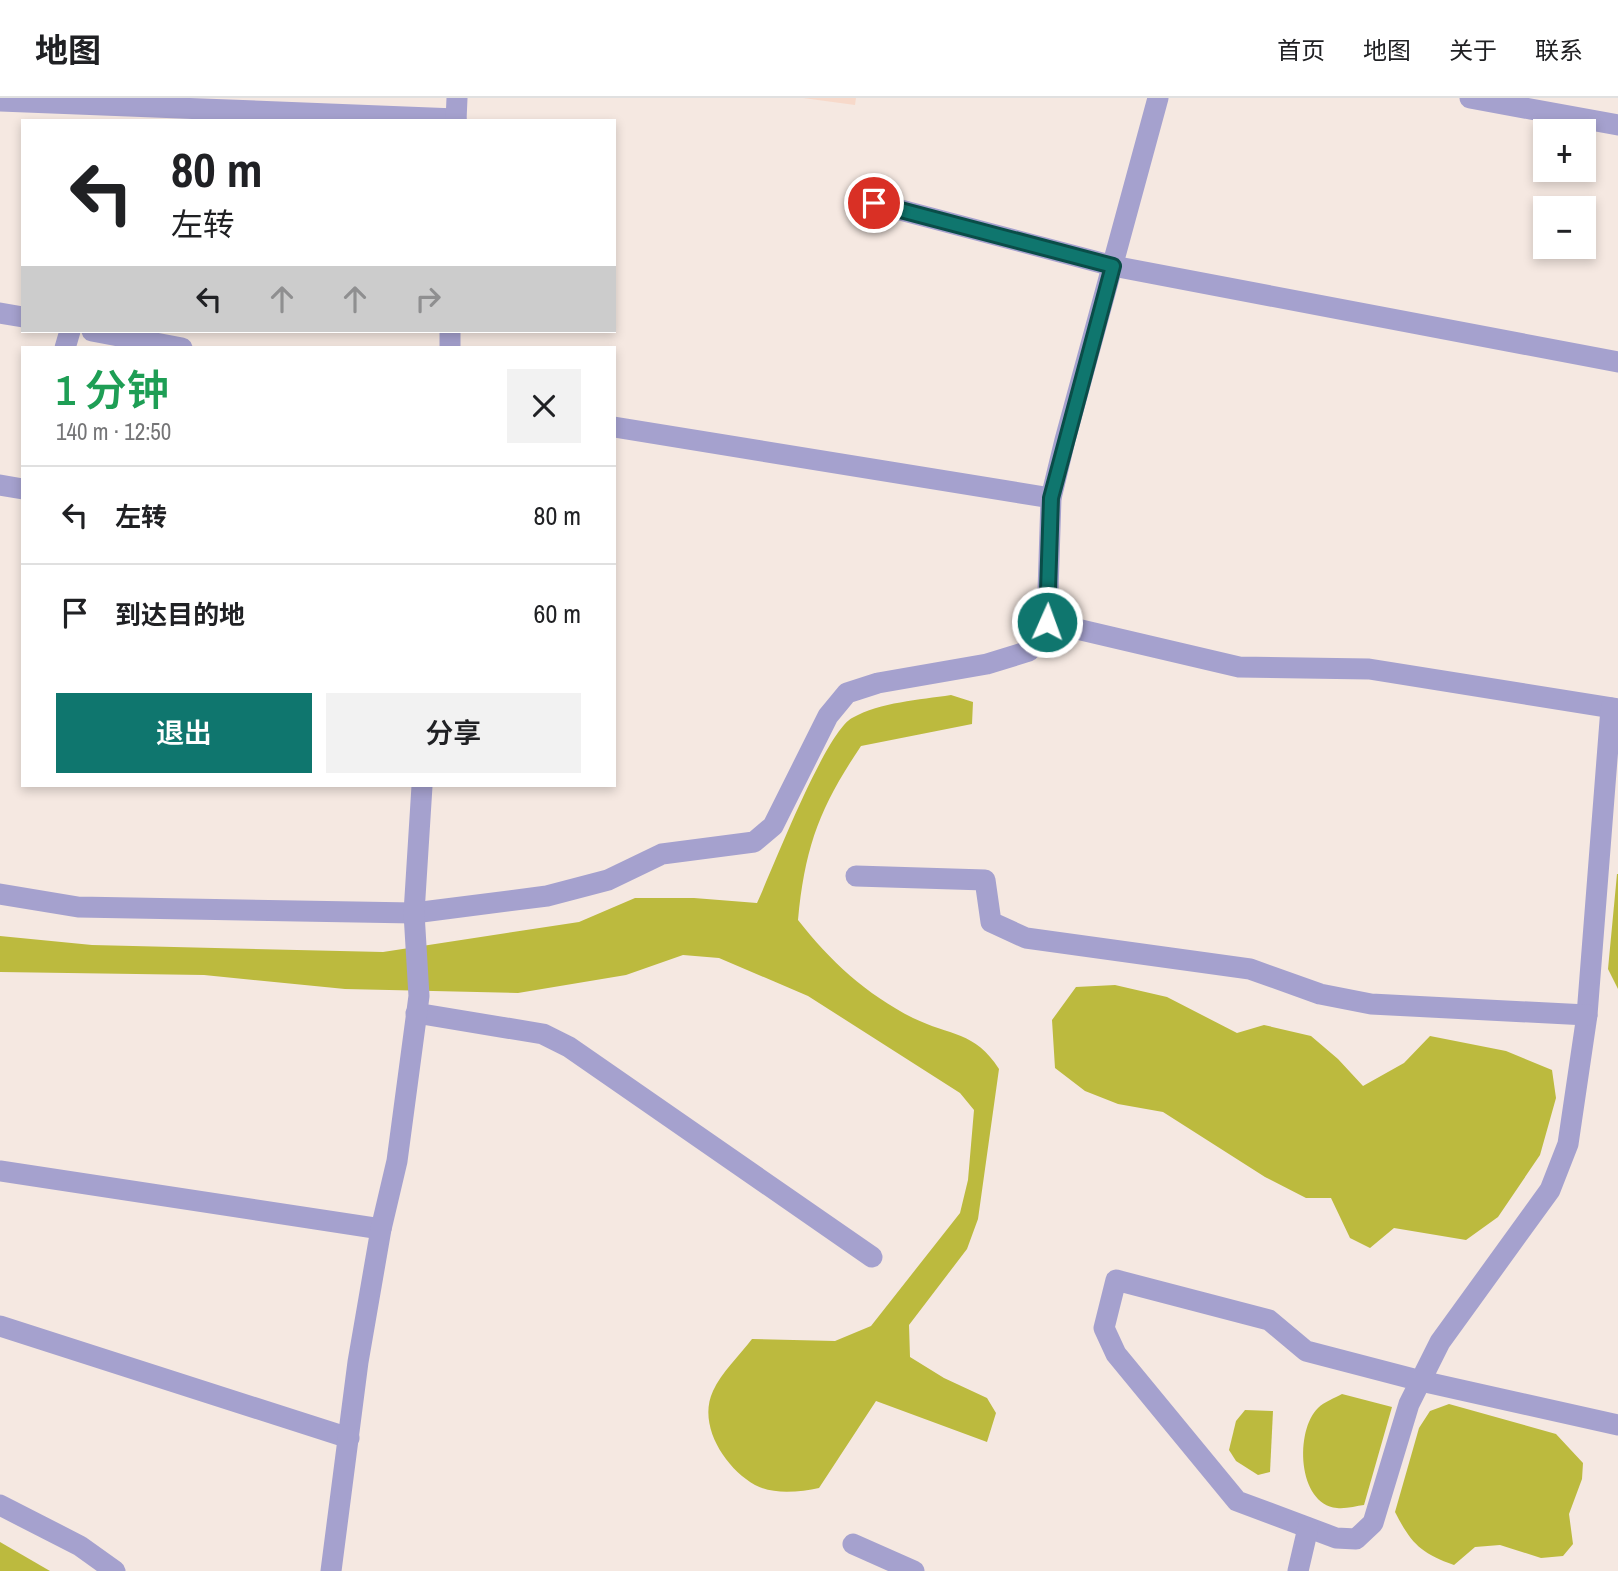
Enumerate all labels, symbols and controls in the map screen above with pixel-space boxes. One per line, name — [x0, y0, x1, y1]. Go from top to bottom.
text: 地图 — [35, 28, 101, 72]
text: 首页 — [1277, 34, 1325, 66]
text: 地图 — [1363, 34, 1411, 66]
text: 关于 — [1449, 34, 1497, 66]
text: 联系 — [1535, 34, 1583, 66]
map controls — [1533, 119, 1596, 259]
button: + — [1533, 119, 1596, 182]
text: 80 m — [171, 136, 263, 202]
icon: left — [56, 147, 147, 238]
pin — [844, 173, 904, 233]
icon: arrive — [855, 184, 893, 222]
button: − — [1533, 196, 1596, 259]
text: 左转 — [171, 203, 235, 246]
icon: left — [190, 280, 228, 318]
icon: ahead — [263, 280, 301, 318]
icon: ahead — [336, 280, 374, 318]
icon: right — [409, 280, 447, 318]
text: 1 分钟 — [56, 362, 169, 418]
button: close — [507, 369, 581, 443]
text: 140 m · 12:50 — [56, 416, 171, 447]
icon: left — [56, 496, 94, 534]
text: 80 m — [534, 498, 581, 533]
text: 左转 — [115, 499, 167, 534]
position arrow — [1010, 585, 1084, 659]
icon: arrive — [56, 594, 94, 632]
text: 60 m — [534, 596, 581, 631]
text: 到达目的地 — [115, 597, 245, 632]
button: 退出 — [56, 693, 312, 773]
button: 分享 — [326, 693, 581, 773]

